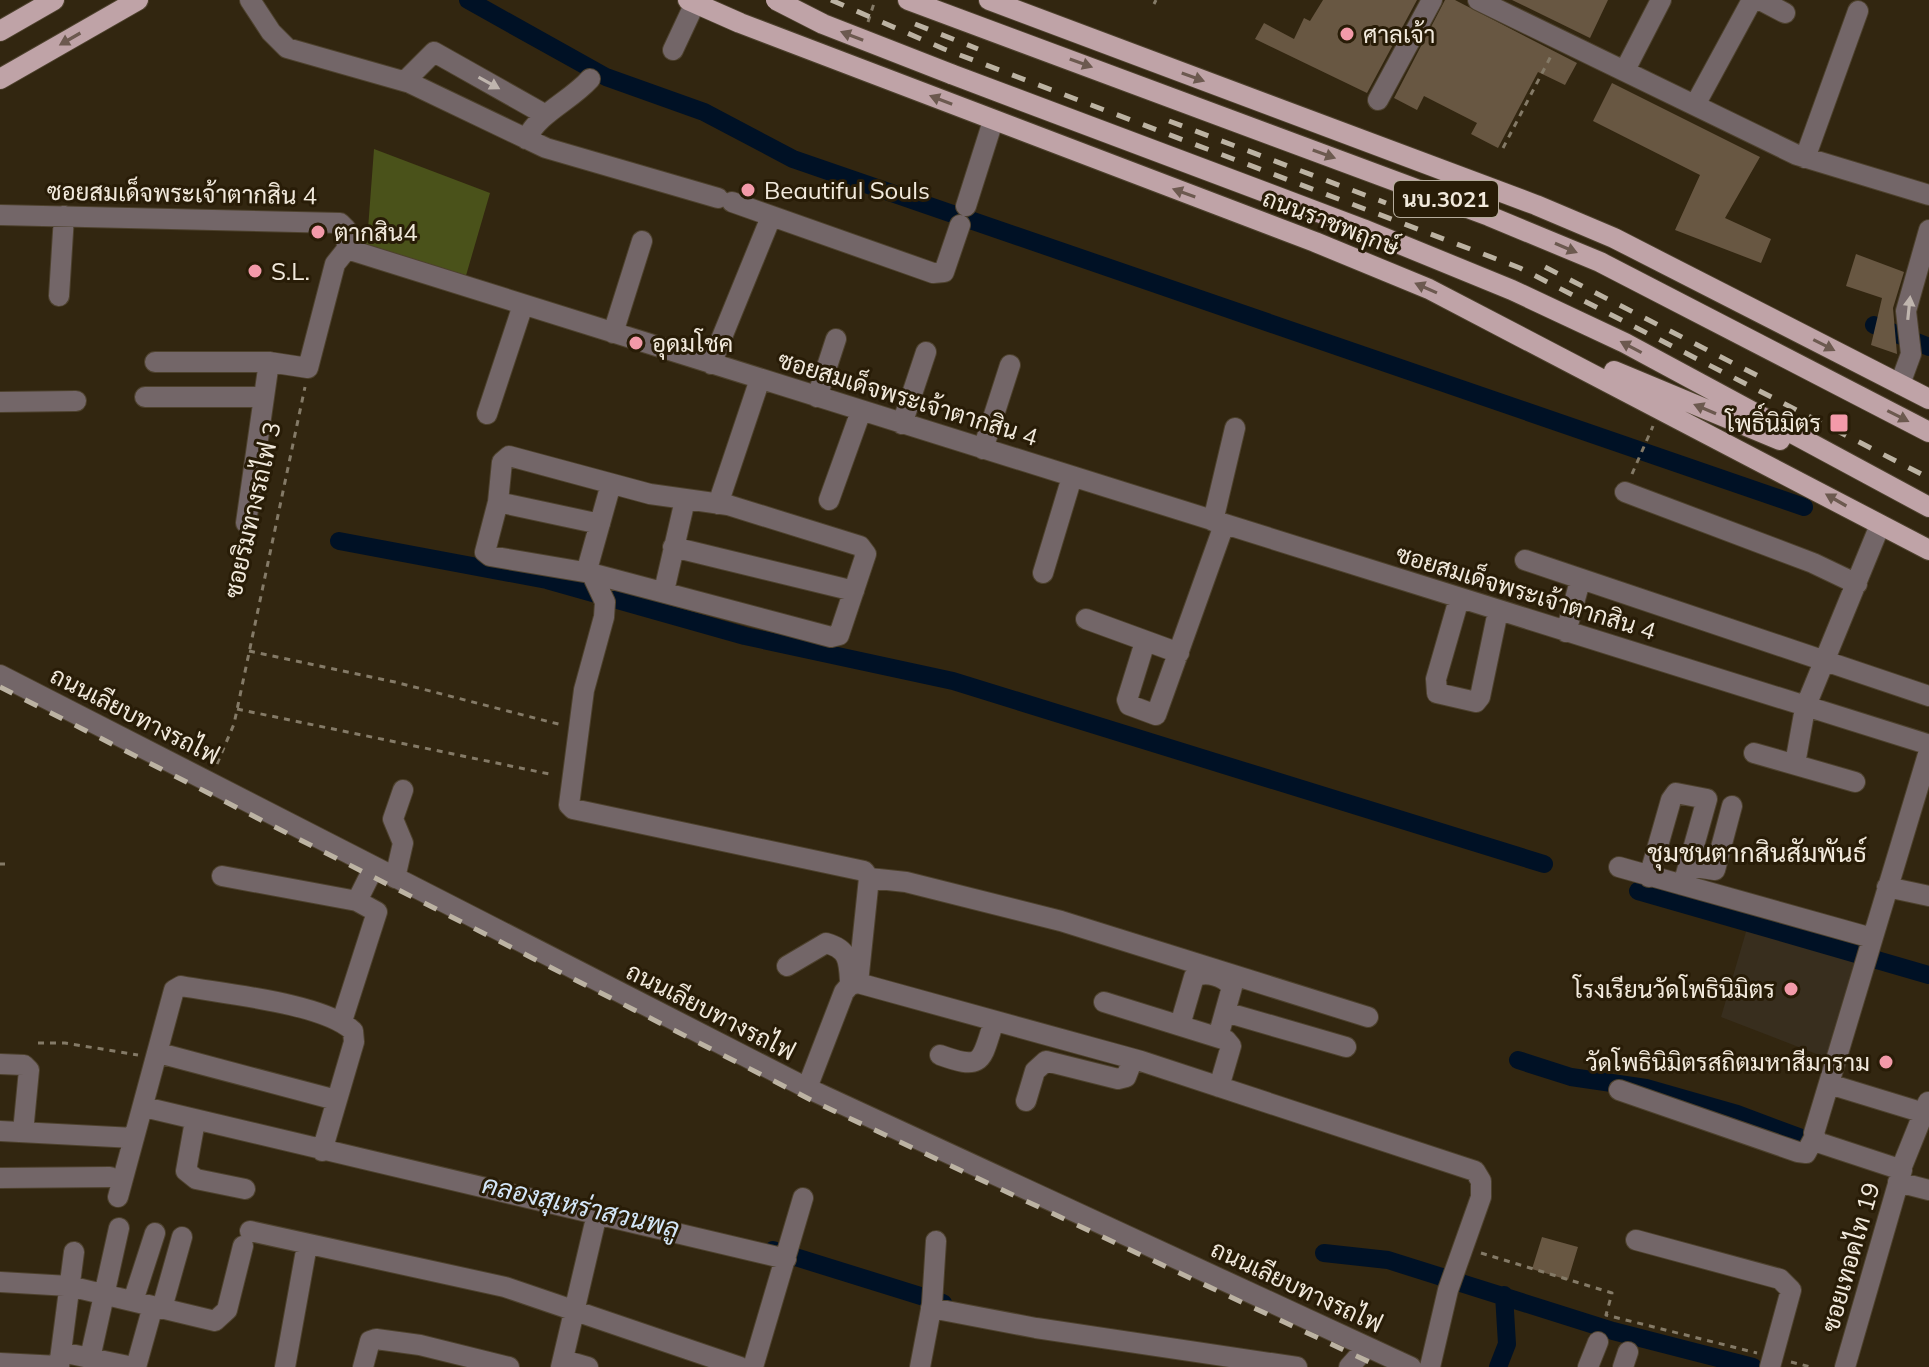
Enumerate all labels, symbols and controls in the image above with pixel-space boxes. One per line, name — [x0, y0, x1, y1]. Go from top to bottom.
place label: ศาลเจ้า — [1363, 19, 1435, 49]
marker: ศาลเจ้า — [1338, 25, 1356, 43]
one-way arrow — [840, 29, 864, 42]
one-way arrow — [59, 32, 81, 46]
one-way arrow — [1069, 57, 1093, 70]
one-way arrow — [1181, 71, 1205, 84]
one-way arrow — [478, 76, 500, 90]
one-way arrow — [929, 93, 953, 106]
one-way arrow — [1312, 148, 1336, 161]
street label: ซอยสมเด็จพระเจ้าตากสิน 4 — [47, 175, 317, 210]
place label: Beautiful Souls — [764, 175, 930, 205]
marker: Beautiful Souls — [739, 181, 757, 199]
road number: นบ.3021 — [1394, 181, 1498, 217]
street label: ถนนราชพฤกษ์ — [1259, 182, 1404, 262]
one-way arrow — [1172, 186, 1196, 199]
place label: ตากสิน4 — [334, 217, 418, 247]
marker: ตากสิน4 — [309, 223, 327, 241]
one-way arrow — [1555, 242, 1579, 255]
place label: S.L. — [271, 256, 310, 286]
marker: S.L. — [246, 262, 264, 280]
one-way arrow — [1414, 281, 1438, 295]
one-way arrow — [1902, 296, 1915, 321]
place label: อุดมโชค — [652, 328, 733, 360]
marker: อุดมโชค — [627, 334, 645, 352]
one-way arrow — [1813, 339, 1836, 352]
one-way arrow — [1619, 340, 1642, 353]
street label: ซอยสมเด็จพระเจ้าตากสิน 4 — [774, 343, 1042, 452]
one-way arrow — [1693, 402, 1717, 415]
place label: โพธิ์นิมิตร — [1723, 402, 1821, 438]
one-way arrow — [1887, 410, 1910, 423]
marker: โพธิ์นิมิตร — [1828, 412, 1850, 434]
street label: ซอยริมทางรถไฟ 3 — [217, 419, 287, 601]
one-way arrow — [1825, 493, 1847, 507]
street label: ซอยสมเด็จพระเจ้าตากสิน 4 — [1392, 537, 1660, 646]
street label: ถนนเลียบทางรถไฟ — [46, 660, 224, 770]
district label: ชุมชนตากสินสัมพันธ์ — [1647, 836, 1867, 871]
street label: ถนนเลียบทางรถไฟ — [622, 956, 800, 1066]
place label: โรงเรียนวัดโพธินิมิตร — [1571, 974, 1775, 1004]
marker: โรงเรียนวัดโพธินิมิตร — [1782, 980, 1800, 998]
place label: วัดโพธินิมิตรสถิตมหาสีมาราม — [1586, 1047, 1870, 1077]
marker: วัดโพธินิมิตรสถิตมหาสีมาราม — [1877, 1053, 1895, 1071]
water label: คลองสุเหร่าสวนพลู — [479, 1167, 683, 1247]
street label: ซอยเทอดไท 19 — [1814, 1179, 1886, 1335]
street label: ถนนเลียบทางรถไฟ — [1207, 1233, 1387, 1339]

